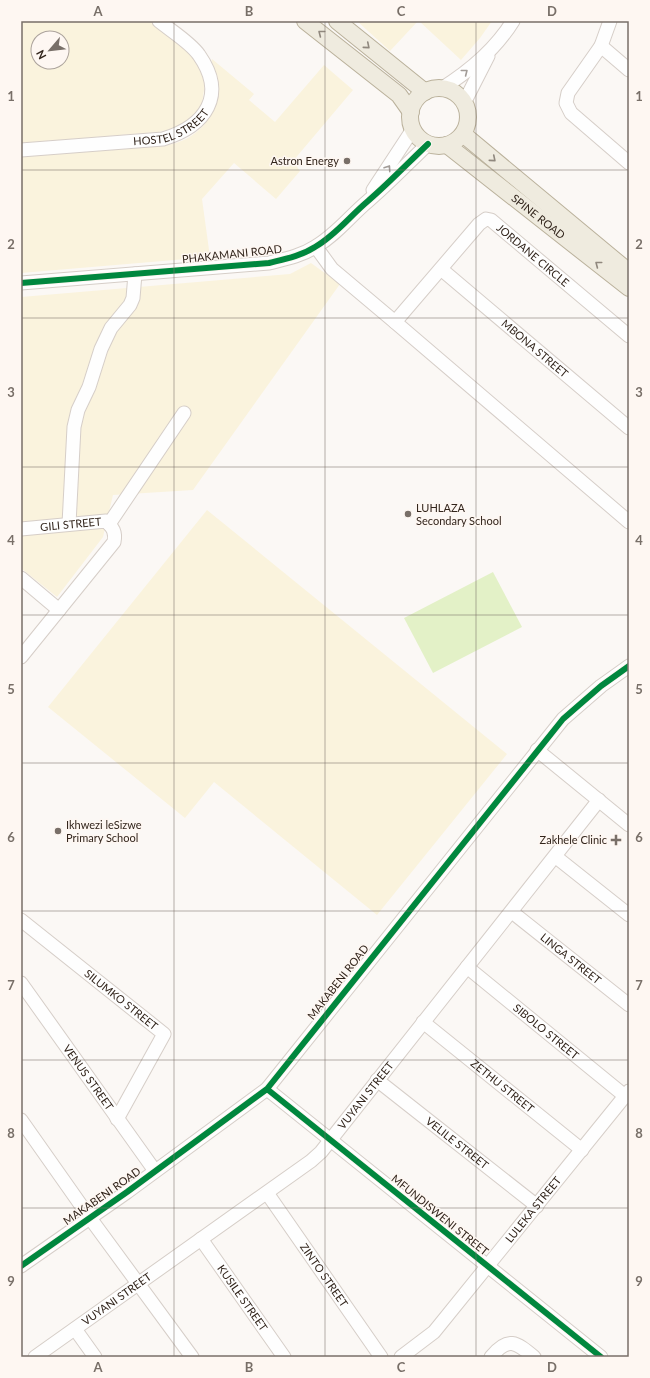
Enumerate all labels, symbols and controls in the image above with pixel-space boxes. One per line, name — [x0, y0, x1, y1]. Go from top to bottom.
text: A — [92, 3, 103, 19]
text: B — [245, 3, 254, 19]
text: C — [397, 3, 406, 19]
text: D — [547, 3, 557, 19]
north arrow — [30, 30, 70, 70]
one-way arrow — [318, 31, 325, 38]
one-way arrow — [363, 41, 370, 48]
text: N — [33, 48, 48, 62]
one-way arrow — [461, 70, 468, 77]
text: 1 — [7, 88, 15, 104]
text: 1 — [635, 88, 643, 104]
street label: HOSTEL STREET — [133, 106, 211, 147]
place label: Astron Energy — [270, 154, 339, 167]
one-way arrow — [488, 154, 496, 161]
marker: Astron Energy — [342, 156, 352, 166]
one-way arrow — [383, 165, 391, 172]
street label: SPINE ROAD — [509, 191, 568, 241]
street label: JORDANE CIRCLE — [494, 221, 572, 289]
text: 2 — [7, 236, 15, 252]
text: 2 — [635, 236, 643, 252]
street label: PHAKAMANI ROAD — [181, 242, 283, 265]
one-way arrow — [596, 262, 603, 269]
street label: MBONA STREET — [499, 316, 572, 380]
text: 3 — [7, 384, 15, 400]
text: 3 — [635, 384, 643, 400]
place label: LUHLAZA Secondary School — [416, 501, 502, 527]
marker: LUHLAZA Secondary School — [403, 509, 413, 519]
street label: GILI STREET — [40, 514, 102, 533]
text: 4 — [7, 532, 15, 548]
text: 4 — [635, 532, 643, 548]
text: 5 — [7, 681, 15, 697]
text: 5 — [635, 681, 643, 697]
place label: Ikhwezi leSizwe Primary School — [66, 818, 142, 844]
marker: Ikhwezi leSizwe Primary School — [53, 826, 63, 836]
text: 6 — [7, 829, 15, 845]
text: 6 — [635, 829, 643, 845]
place label: Zakhele Clinic — [540, 833, 607, 846]
marker: Zakhele Clinic — [610, 834, 622, 846]
street label: LINGA STREET — [538, 930, 604, 987]
street label: MAKABENI ROAD — [304, 942, 371, 1022]
street label: SILUMKO STREET — [82, 966, 161, 1033]
text: 7 — [7, 977, 15, 993]
text: 7 — [635, 977, 643, 993]
street label: SIBOLO STREET — [511, 1001, 582, 1062]
street label: VENUS STREET — [61, 1042, 117, 1113]
street label: ZETHU STREET — [469, 1056, 537, 1115]
street label: VUYANI STREET — [335, 1059, 396, 1131]
street label: VELILE STREET — [424, 1114, 492, 1172]
text: 8 — [7, 1125, 15, 1141]
text: 8 — [635, 1125, 643, 1141]
street label: MAKABENI ROAD — [61, 1164, 143, 1227]
street label: MFUNDISWENI STREET — [389, 1172, 492, 1258]
street label: LULEKA STREET — [502, 1173, 564, 1245]
street label: ZINTO STREET — [298, 1241, 351, 1310]
street label: KUSILE STREET — [215, 1262, 271, 1334]
street label: VUYANI STREET — [79, 1269, 154, 1328]
text: 9 — [7, 1273, 15, 1289]
text: 9 — [635, 1273, 643, 1289]
text: A — [92, 1359, 103, 1375]
text: B — [245, 1359, 254, 1375]
text: C — [397, 1359, 406, 1375]
text: D — [547, 1359, 557, 1375]

